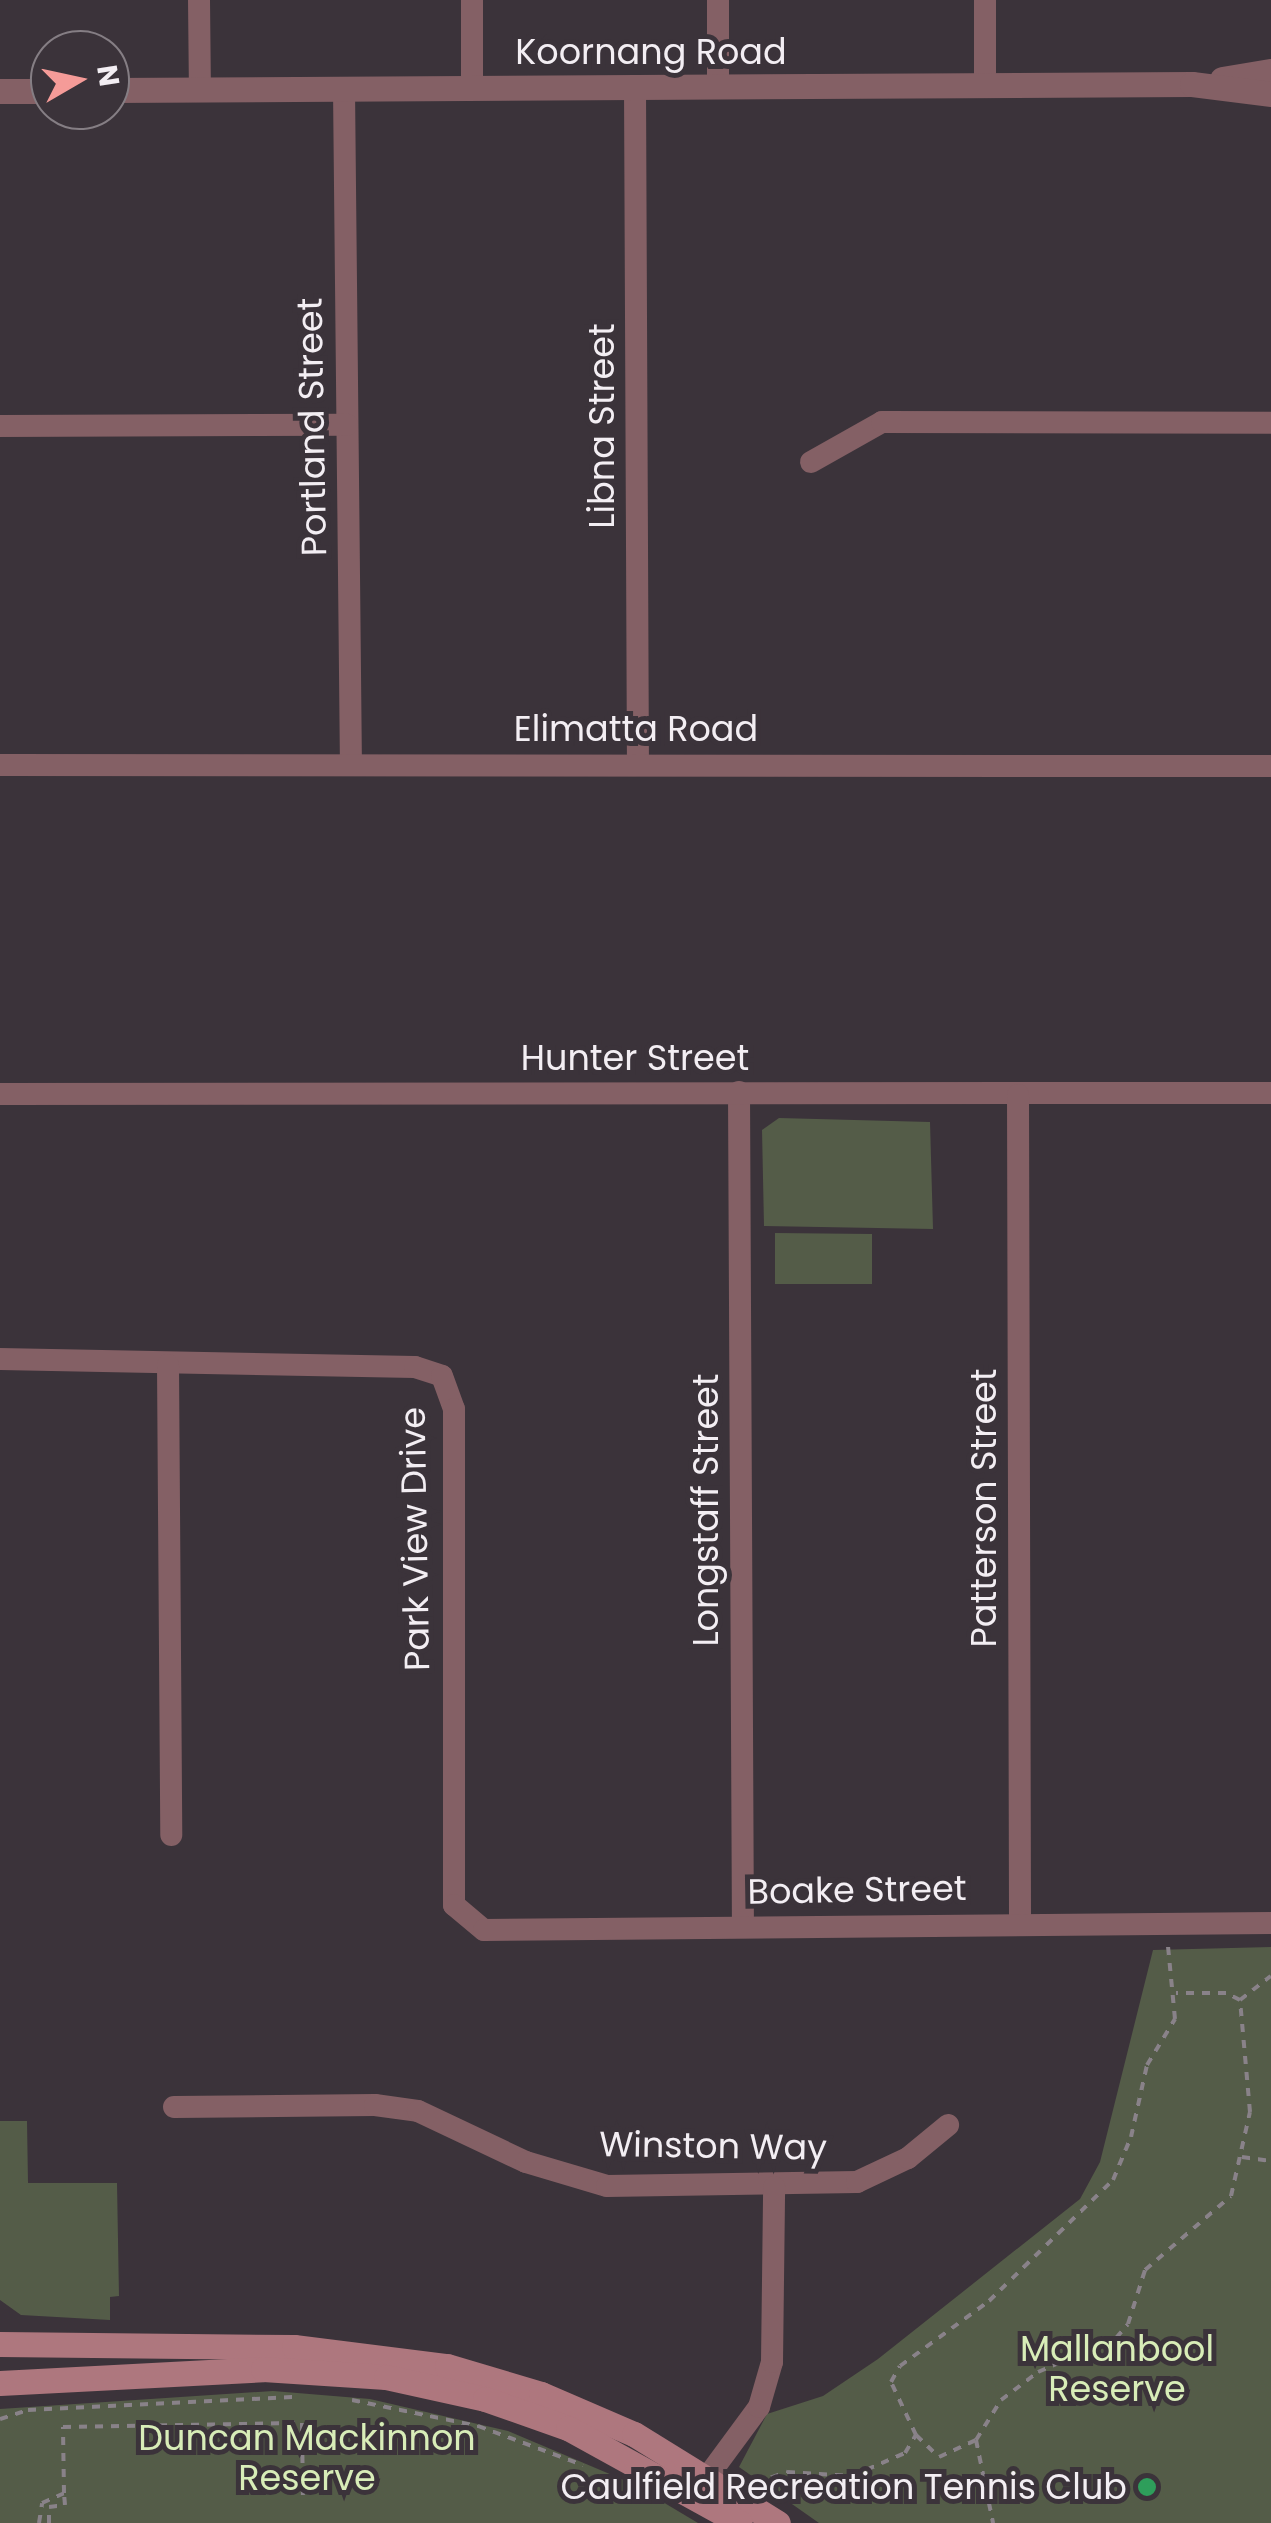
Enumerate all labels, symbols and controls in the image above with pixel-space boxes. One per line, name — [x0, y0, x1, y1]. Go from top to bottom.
north arrow — [30, 30, 130, 130]
street label: Koornang Road — [515, 31, 787, 73]
text: N — [87, 62, 129, 89]
street label: Portland Street — [289, 297, 335, 557]
street label: Libna Street — [581, 323, 623, 529]
street label: Elimatta Road — [514, 708, 758, 750]
street label: Hunter Street — [521, 1037, 749, 1079]
street label: Patterson Street — [963, 1368, 1005, 1648]
street label: Longstaff Street — [685, 1373, 727, 1647]
street label: Park View Drive — [392, 1407, 438, 1671]
street label: Boake Street — [747, 1867, 967, 1913]
street label: Winston Way — [599, 2123, 827, 2169]
park label: Mallanbool Reserve — [1020, 2328, 1214, 2410]
park label: Duncan Mackinnon Reserve — [138, 2417, 476, 2499]
place label: Caulfield Recreation Tennis Club — [560, 2466, 1127, 2508]
marker: Caulfield Recreation Tennis Club — [1136, 2476, 1158, 2498]

